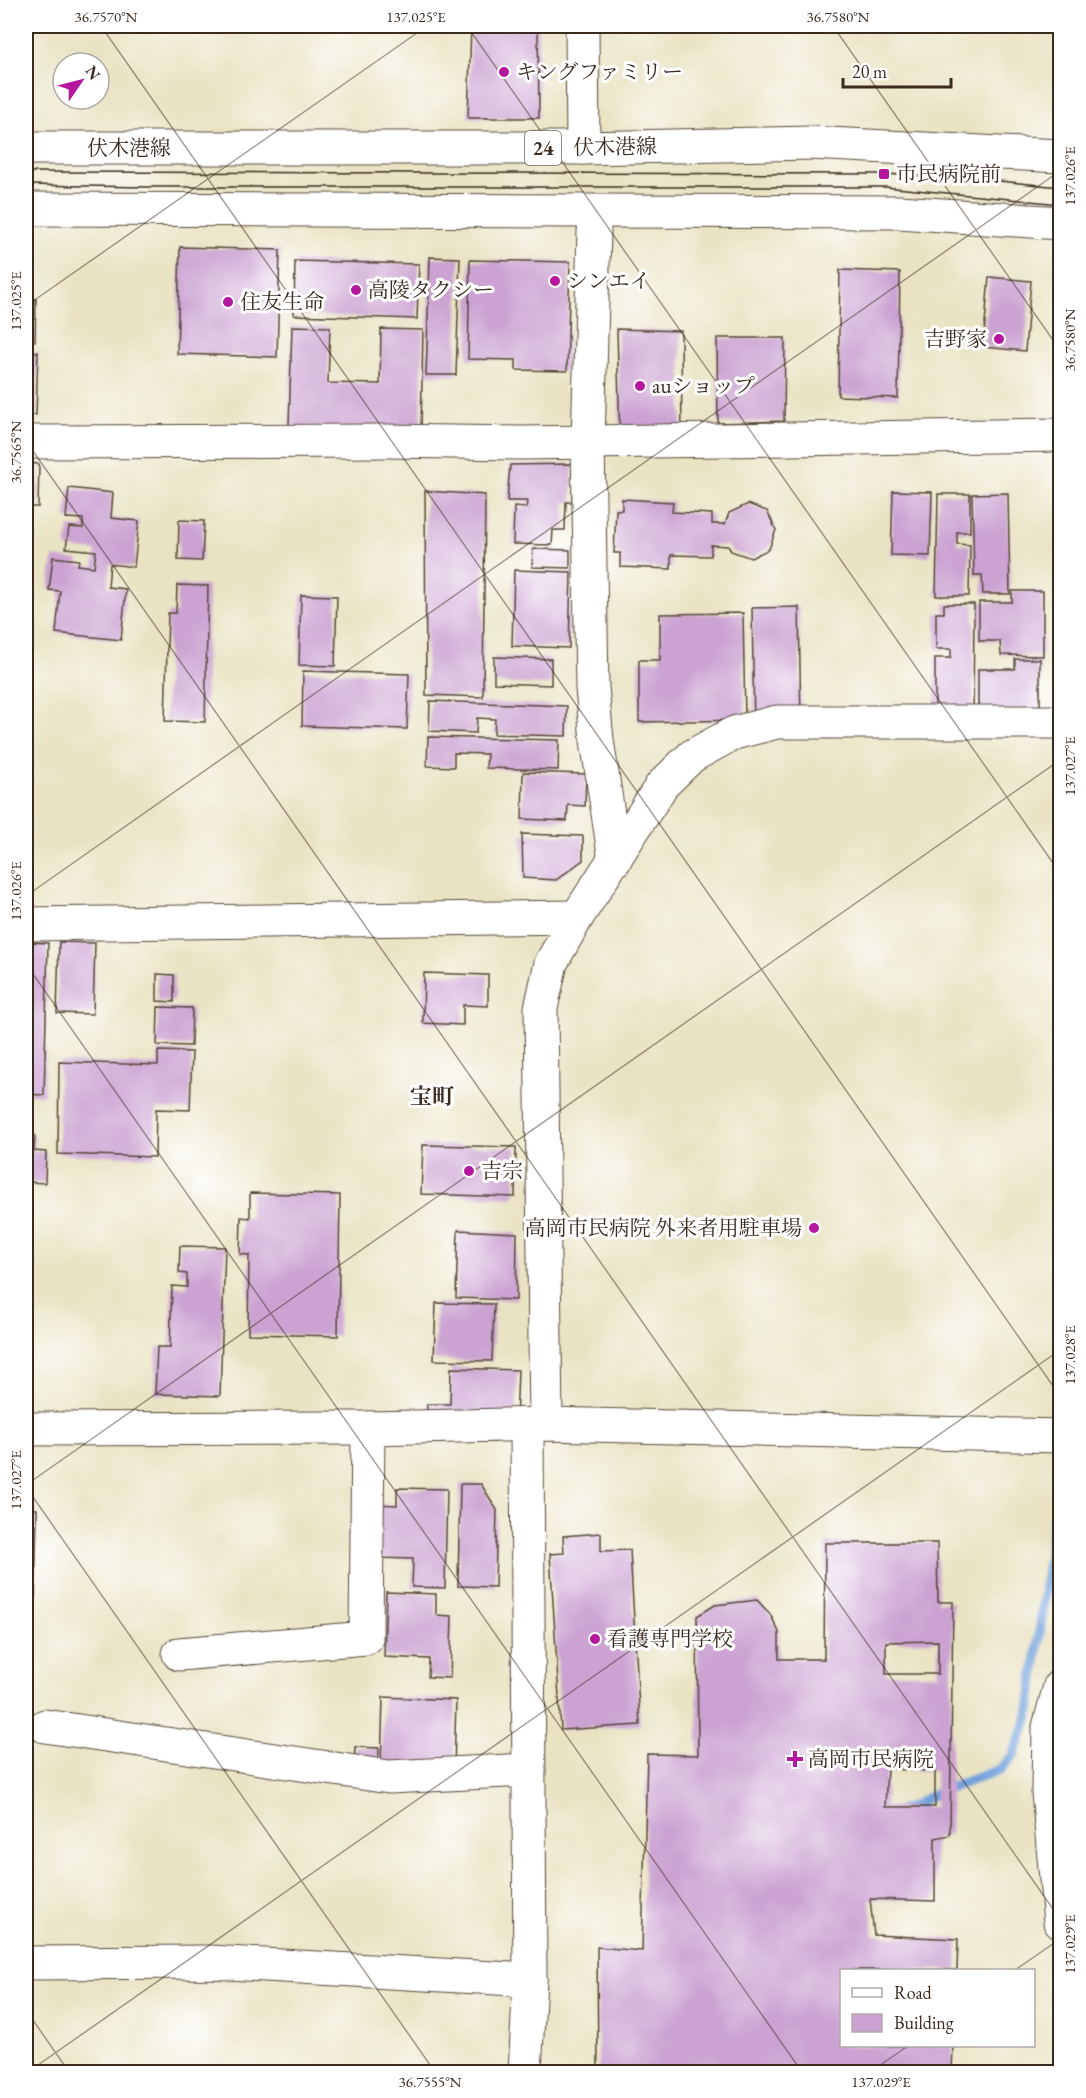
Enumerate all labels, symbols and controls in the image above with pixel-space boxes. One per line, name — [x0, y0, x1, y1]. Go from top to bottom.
text: 36.7570°N — [75, 7, 138, 26]
text: 137.025°E — [386, 7, 446, 26]
text: 36.7580°N — [807, 7, 870, 26]
north arrow — [51, 51, 111, 111]
scale bar — [843, 51, 951, 89]
place label: キングファミリー — [516, 58, 683, 85]
text: 20 m — [852, 60, 887, 83]
text: N — [81, 61, 105, 84]
marker: キングファミリー — [497, 65, 511, 79]
road number: 24 — [525, 131, 561, 165]
street label: 伏木港線 — [573, 132, 657, 161]
street label: 伏木港線 — [87, 134, 171, 161]
text: 137.026°E — [1060, 146, 1079, 206]
place label: 市民病院前 — [896, 160, 1001, 187]
marker: 市民病院前 — [877, 167, 891, 181]
place label: シンエイ — [567, 267, 650, 294]
text: 137.025°E — [6, 271, 25, 331]
marker: シンエイ — [548, 274, 562, 288]
place label: 高陵タクシー — [368, 276, 494, 303]
marker: 高陵タクシー — [349, 283, 363, 297]
place label: 住友生命 — [240, 288, 324, 315]
marker: 住友生命 — [221, 295, 235, 309]
text: 36.7580°N — [1060, 308, 1079, 371]
place label: 吉野家 — [924, 325, 987, 352]
marker: 吉野家 — [992, 332, 1006, 346]
place label: auショップ — [652, 372, 755, 399]
marker: auショップ — [633, 379, 647, 393]
text: 36.7565°N — [6, 420, 25, 483]
text: 137.027°E — [1060, 736, 1079, 796]
text: 137.026°E — [6, 861, 25, 921]
district label: 宝町 — [410, 1082, 454, 1111]
place label: 吉宗 — [481, 1157, 523, 1184]
marker: 吉宗 — [462, 1164, 476, 1178]
place label: 高岡市民病院 外来者用駐車場 — [525, 1214, 802, 1241]
marker: 高岡市民病院 外来者用駐車場 — [807, 1221, 821, 1235]
text: 137.028°E — [1060, 1325, 1079, 1385]
text: 137.027°E — [6, 1450, 25, 1510]
place label: 看護専門学校 — [607, 1625, 733, 1652]
marker: 看護専門学校 — [588, 1632, 602, 1646]
place label: 高岡市民病院 — [808, 1745, 934, 1772]
marker: 高岡市民病院 — [786, 1750, 804, 1768]
text: 137.029°E — [1060, 1914, 1079, 1974]
legend — [840, 1969, 1035, 2047]
text: Road — [894, 1981, 933, 2004]
text: Building — [894, 2011, 954, 2034]
text: 36.7555°N — [399, 2072, 462, 2091]
text: 137.029°E — [851, 2072, 911, 2091]

